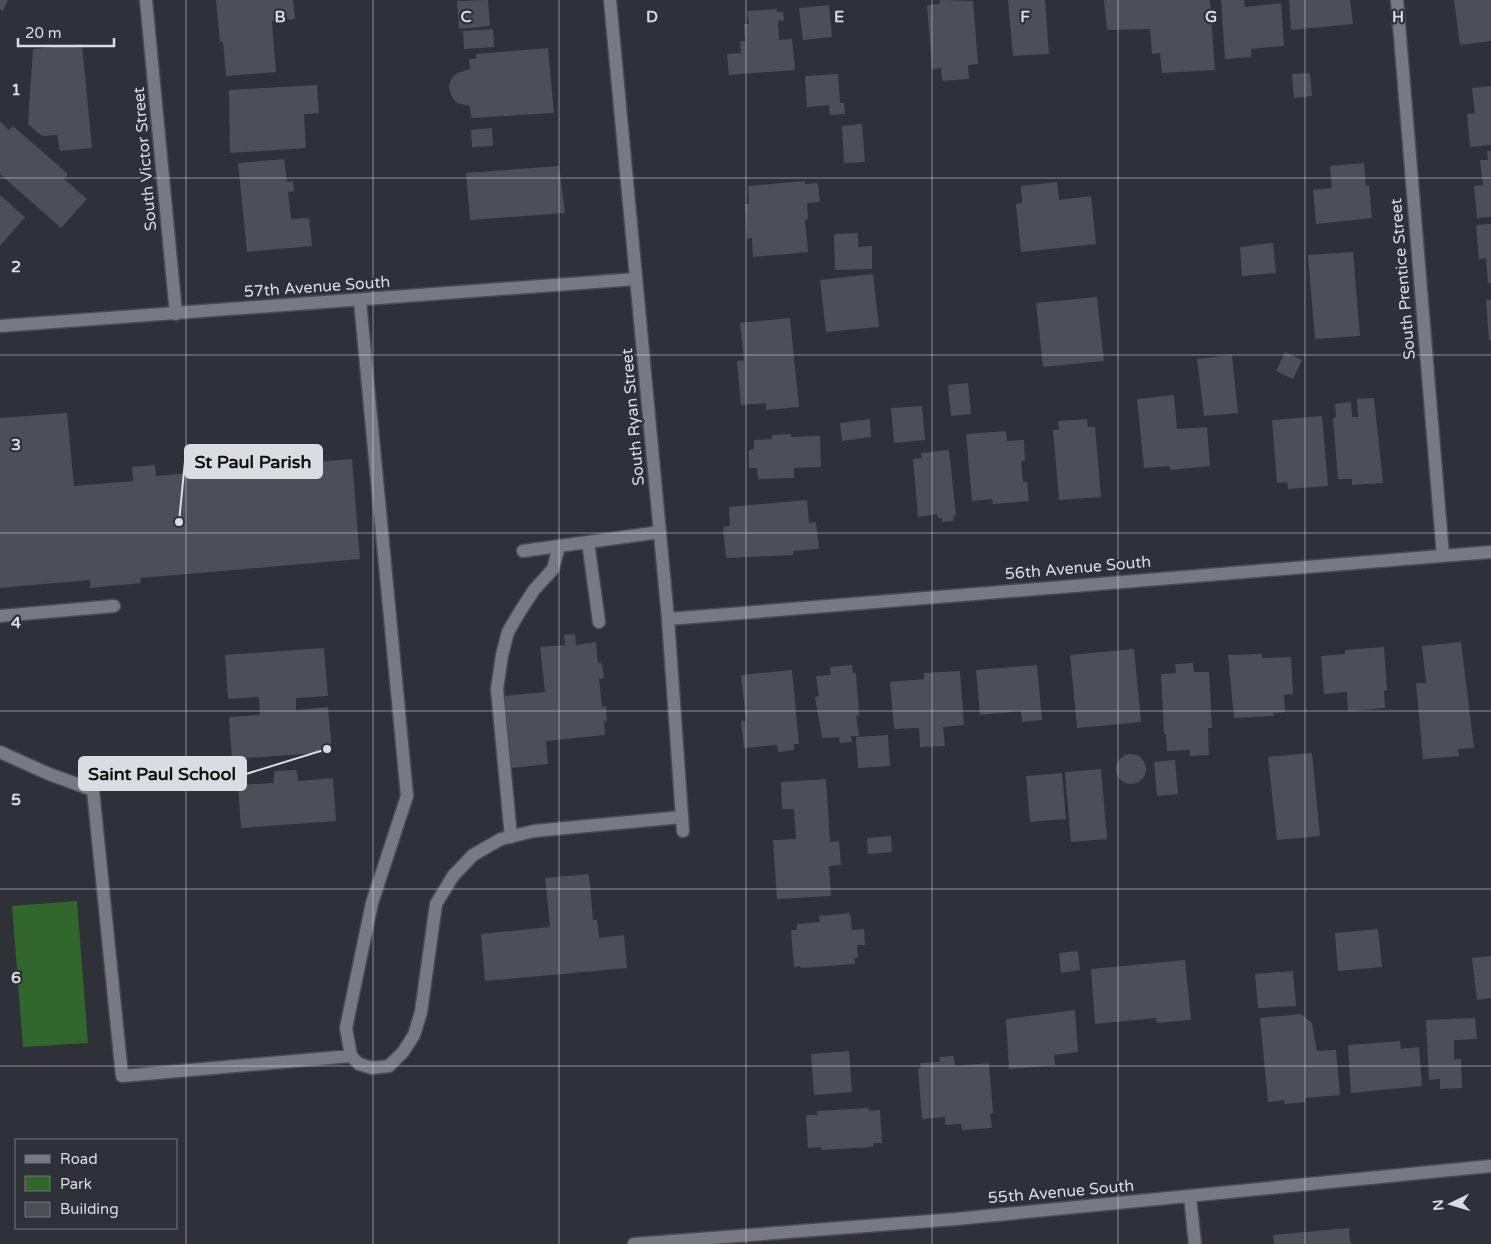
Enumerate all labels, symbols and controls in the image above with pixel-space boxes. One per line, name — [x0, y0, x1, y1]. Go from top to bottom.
text: B — [274, 7, 286, 27]
text: C — [460, 7, 472, 27]
text: D — [646, 7, 658, 27]
text: E — [834, 7, 844, 27]
text: F — [1020, 7, 1030, 27]
text: G — [1205, 7, 1217, 27]
text: H — [1392, 7, 1404, 27]
scale bar — [18, 15, 114, 47]
text: 20 m — [25, 24, 62, 42]
text: 1 — [11, 80, 21, 100]
street label: South Victor Street — [129, 86, 161, 232]
street label: South Prentice Street — [1386, 197, 1420, 361]
text: 2 — [11, 257, 21, 277]
street label: 57th Avenue South — [243, 272, 391, 302]
street label: South Ryan Street — [617, 347, 649, 487]
text: 3 — [11, 435, 21, 455]
callout: St Paul Parish — [185, 445, 322, 478]
text: St Paul Parish — [195, 451, 311, 473]
street label: 56th Avenue South — [1004, 552, 1152, 584]
text: 4 — [11, 613, 21, 633]
callout: Saint Paul School — [79, 757, 246, 790]
text: Saint Paul School — [88, 763, 236, 785]
text: 5 — [11, 790, 21, 810]
text: 6 — [11, 968, 21, 988]
legend — [15, 1139, 178, 1229]
text: Road — [60, 1150, 98, 1168]
text: Park — [60, 1175, 92, 1193]
street label: 55th Avenue South — [987, 1176, 1135, 1208]
north arrow — [1426, 1179, 1476, 1229]
text: N — [1430, 1199, 1448, 1211]
text: Building — [60, 1200, 119, 1218]

